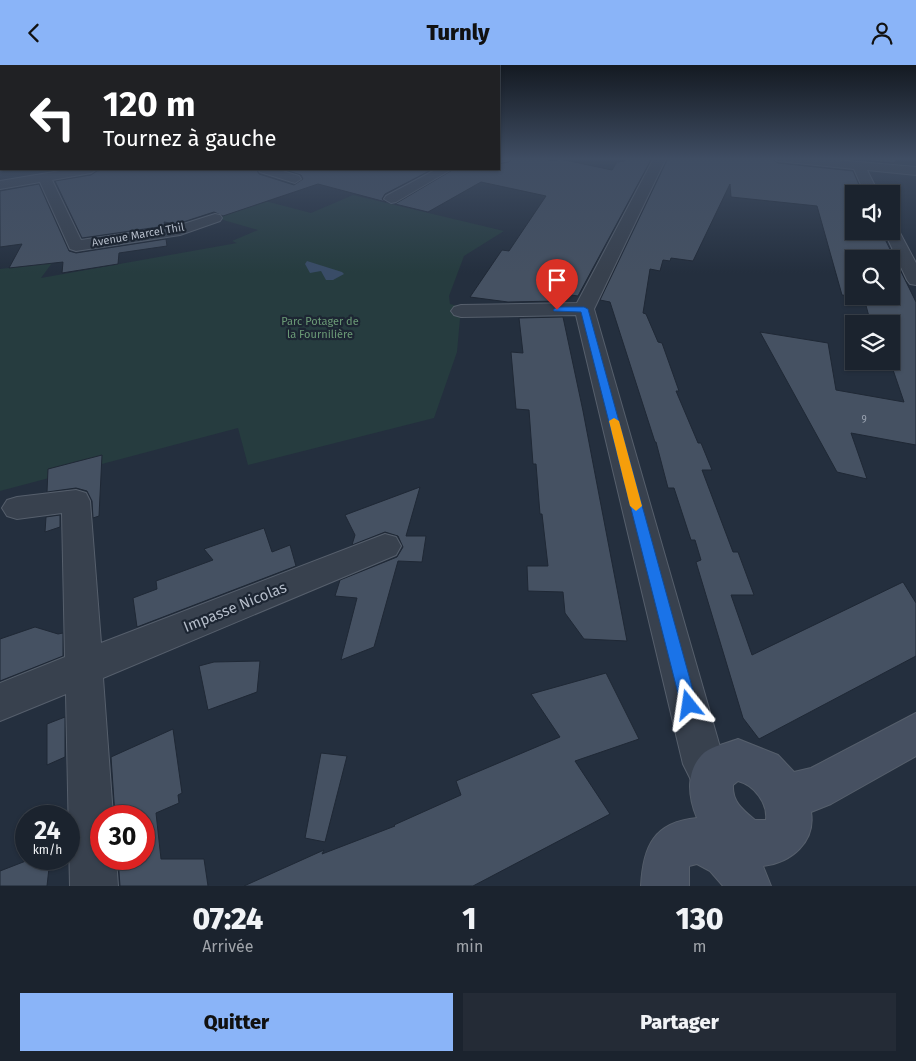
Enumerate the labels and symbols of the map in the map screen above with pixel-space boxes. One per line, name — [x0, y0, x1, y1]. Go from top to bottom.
street label: Avenue Marcel Thil — [91, 220, 185, 250]
pin — [536, 259, 578, 310]
park label: Parc Potager de la Fournilière — [281, 315, 359, 341]
house number: 9 — [861, 414, 867, 426]
street label: Impasse Nicolas — [181, 578, 289, 636]
position arrow — [662, 678, 714, 730]
speed limit sign: 30 — [90, 805, 155, 870]

